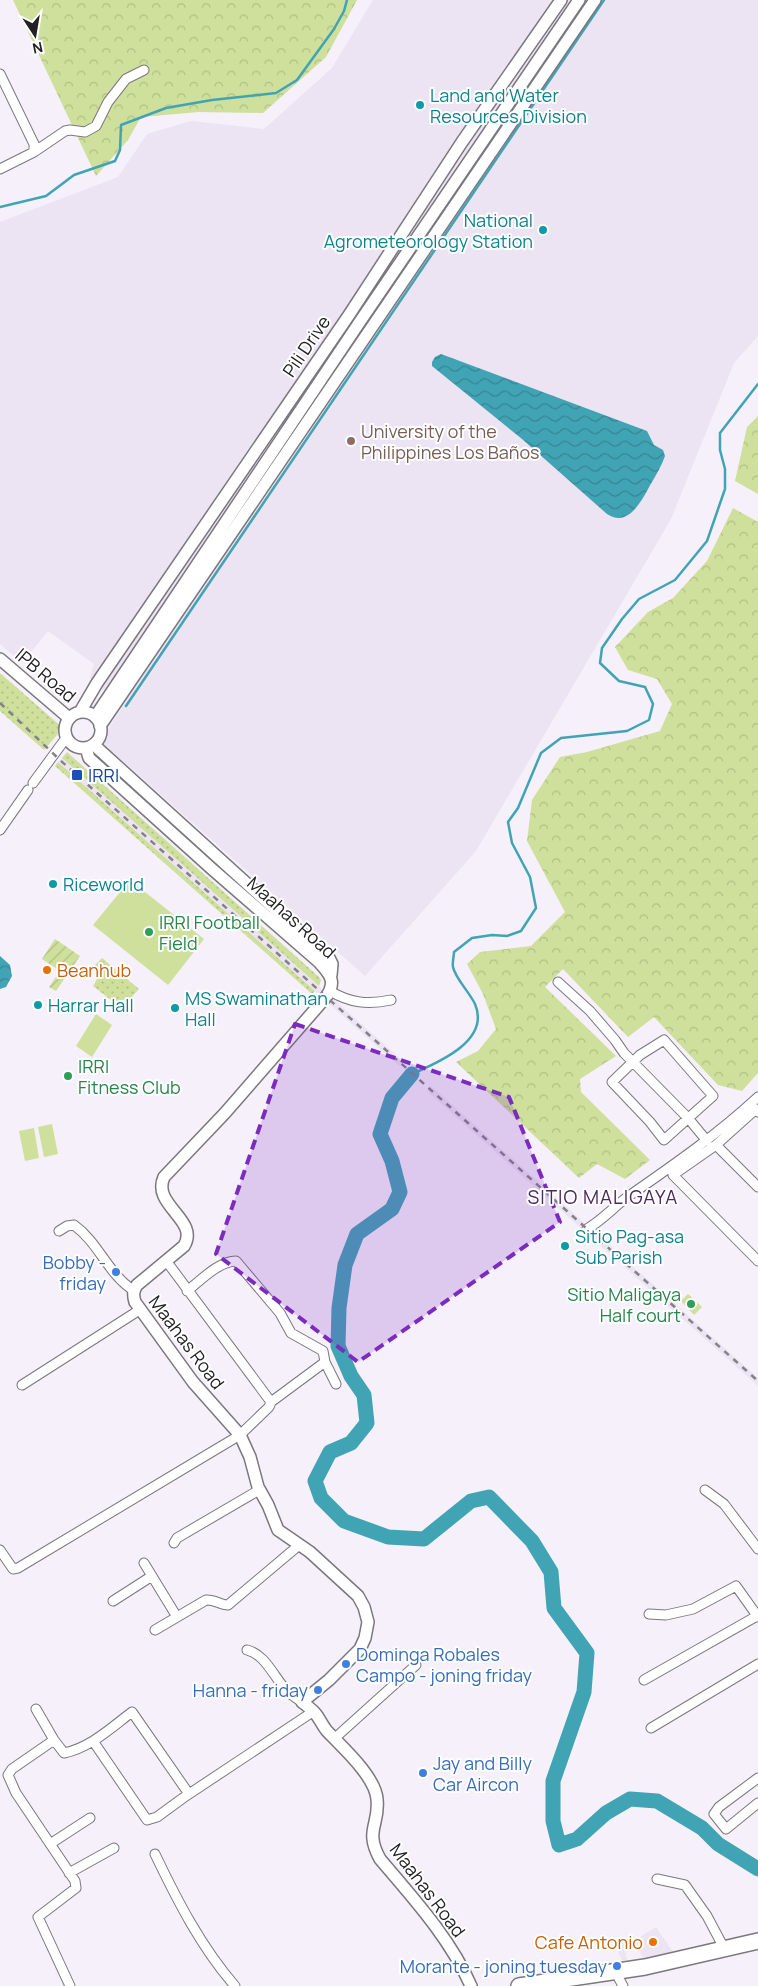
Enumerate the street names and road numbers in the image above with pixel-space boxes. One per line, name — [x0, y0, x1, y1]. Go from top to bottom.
street label: Pili Drive — [277, 311, 335, 381]
street label: IPB Road — [11, 643, 81, 707]
street label: Maahas Road — [243, 871, 341, 963]
street label: Maahas Road — [144, 1290, 230, 1394]
street label: Maahas Road — [385, 1838, 471, 1942]

